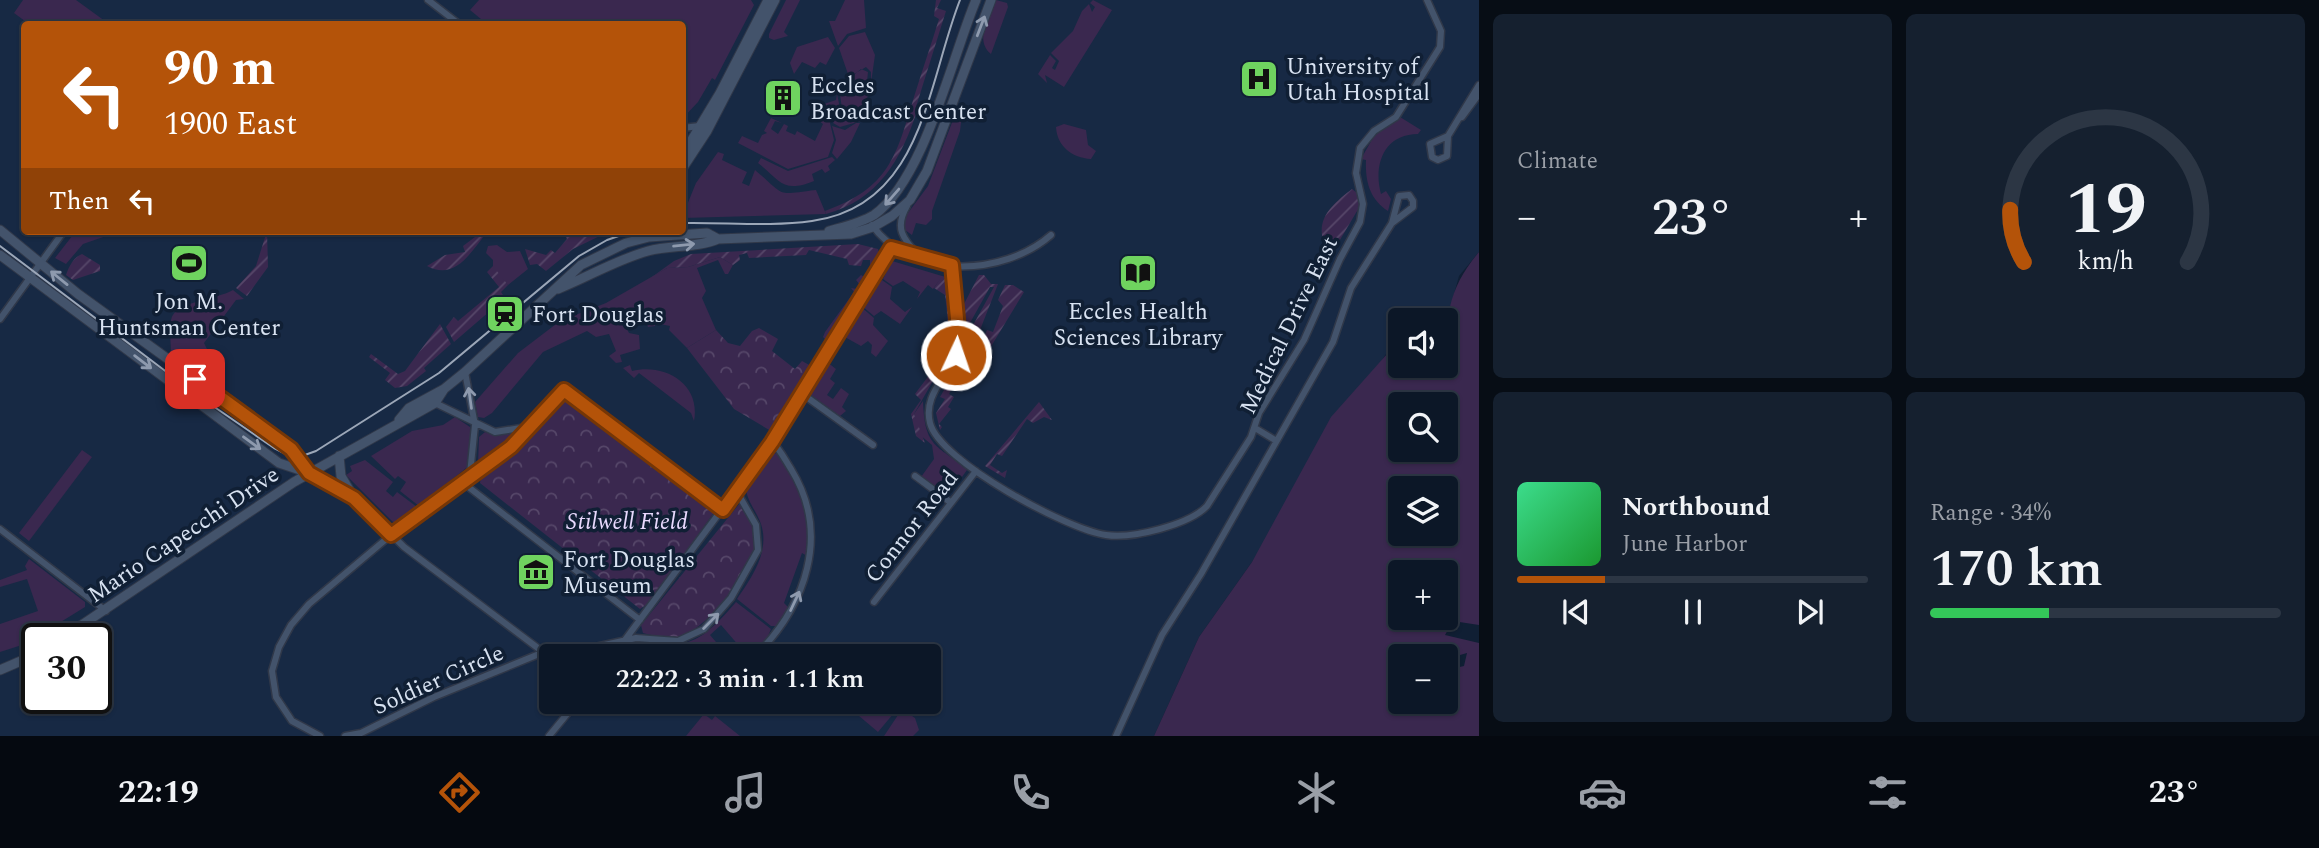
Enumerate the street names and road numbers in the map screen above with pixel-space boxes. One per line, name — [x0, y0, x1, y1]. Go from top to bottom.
street label: Medical Drive East — [1231, 231, 1348, 421]
street label: Mario Capecchi Drive — [81, 458, 287, 613]
street label: Connor Road — [857, 463, 968, 591]
street label: Soldier Circle — [368, 636, 510, 725]

